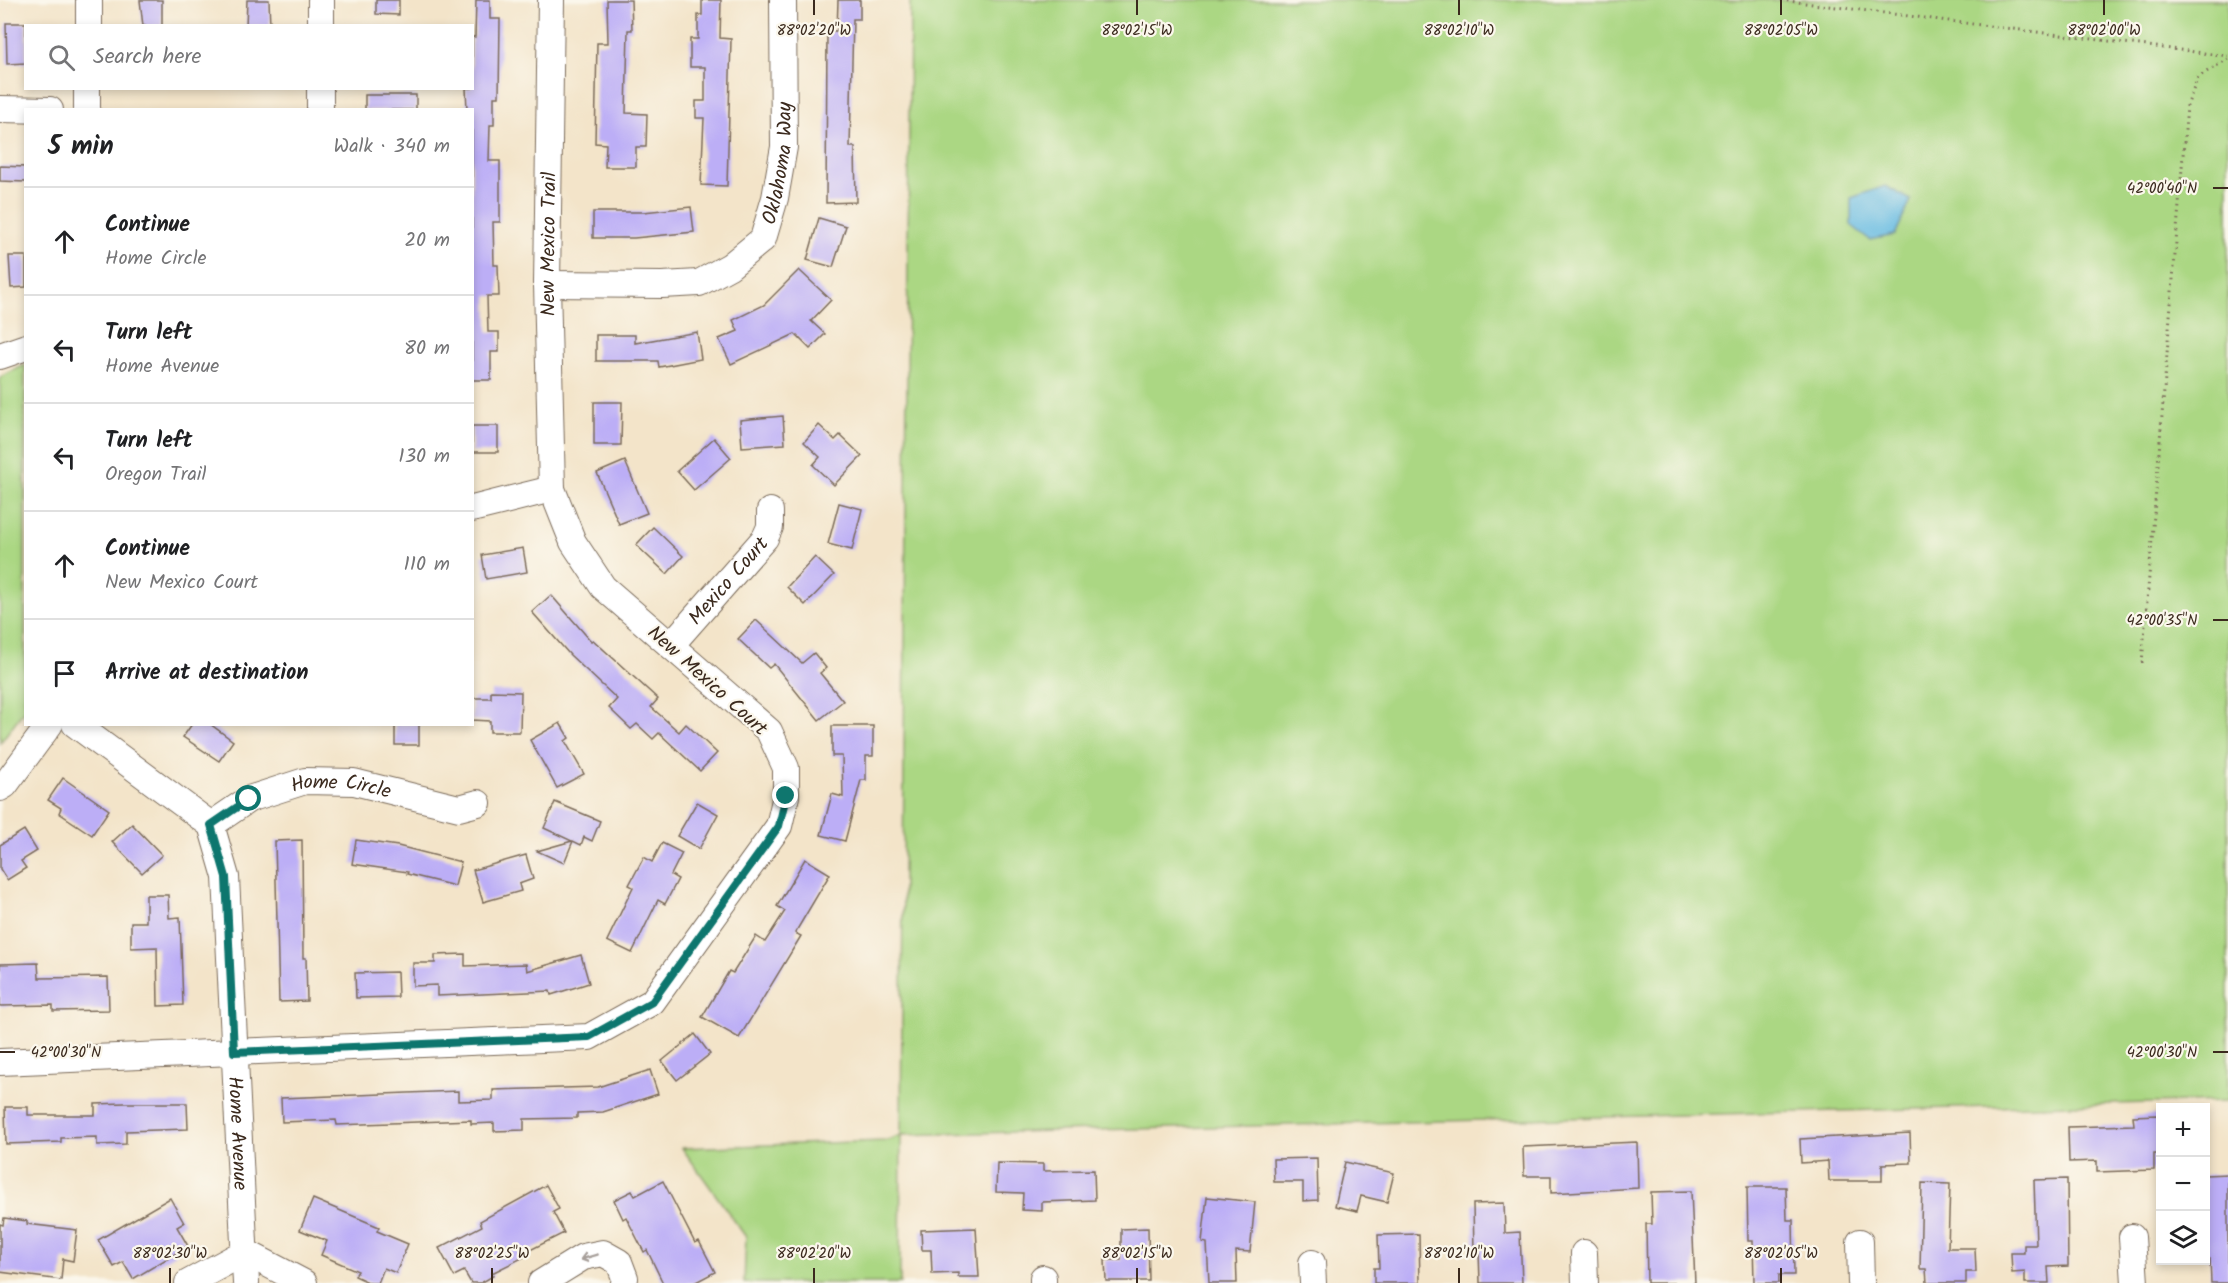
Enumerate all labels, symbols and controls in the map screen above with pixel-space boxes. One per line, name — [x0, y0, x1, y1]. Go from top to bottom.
text: 88°02'20"W — [777, 19, 851, 43]
text: 88°02'15"W — [1102, 19, 1173, 43]
text: 88°02'10"W — [1424, 19, 1494, 43]
text: 88°02'05"W — [1744, 19, 1818, 43]
text: 88°02'00"W — [2067, 19, 2141, 43]
search box — [24, 24, 474, 90]
text: Search here — [93, 40, 201, 75]
icon: search — [45, 41, 78, 74]
street label: Oklahoma Way — [754, 101, 802, 229]
text: 5 min — [48, 126, 114, 168]
text: Walk · 340 m — [334, 131, 450, 163]
street label: New Mexico Trail — [533, 172, 567, 317]
text: 42°00'40"N — [2127, 177, 2197, 201]
text: Continue — [105, 208, 190, 243]
icon: ahead — [48, 225, 81, 258]
text: 20 m — [404, 225, 450, 257]
text: Home Circle — [105, 243, 207, 275]
text: Turn left — [105, 316, 192, 351]
icon: left — [48, 333, 81, 366]
text: 80 m — [404, 333, 450, 365]
text: Home Avenue — [105, 351, 219, 383]
text: Turn left — [105, 424, 192, 459]
icon: left — [48, 441, 81, 474]
text: 130 m — [398, 441, 450, 473]
text: Oregon Trail — [105, 459, 206, 491]
street label: Mexico Court — [681, 530, 777, 633]
text: Continue — [105, 532, 190, 567]
icon: ahead — [48, 549, 81, 582]
text: 110 m — [404, 549, 450, 581]
text: New Mexico Court — [105, 567, 258, 599]
text: 42°00'35"N — [2127, 609, 2197, 633]
street label: New Mexico Court — [639, 618, 774, 745]
text: Arrive at destination — [105, 656, 308, 691]
icon: arrive — [48, 657, 81, 690]
street label: Home Circle — [287, 767, 394, 809]
route end — [772, 782, 798, 808]
route start — [235, 785, 261, 811]
text: 42°00'30"N — [31, 1041, 101, 1065]
text: 42°00'30"N — [2127, 1041, 2197, 1065]
street label: Home Avenue — [218, 1075, 255, 1191]
map controls — [2156, 1103, 2210, 1265]
button: + — [2156, 1103, 2210, 1157]
button: − — [2156, 1157, 2210, 1211]
button: layers — [2156, 1211, 2210, 1265]
text: 88°02'30"W — [133, 1242, 207, 1266]
text: 88°02'25"W — [454, 1242, 530, 1266]
text: 88°02'20"W — [777, 1242, 851, 1266]
text: 88°02'15"W — [1102, 1242, 1173, 1266]
text: 88°02'10"W — [1424, 1242, 1494, 1266]
text: 88°02'05"W — [1744, 1242, 1818, 1266]
one-way arrow — [580, 1251, 599, 1263]

